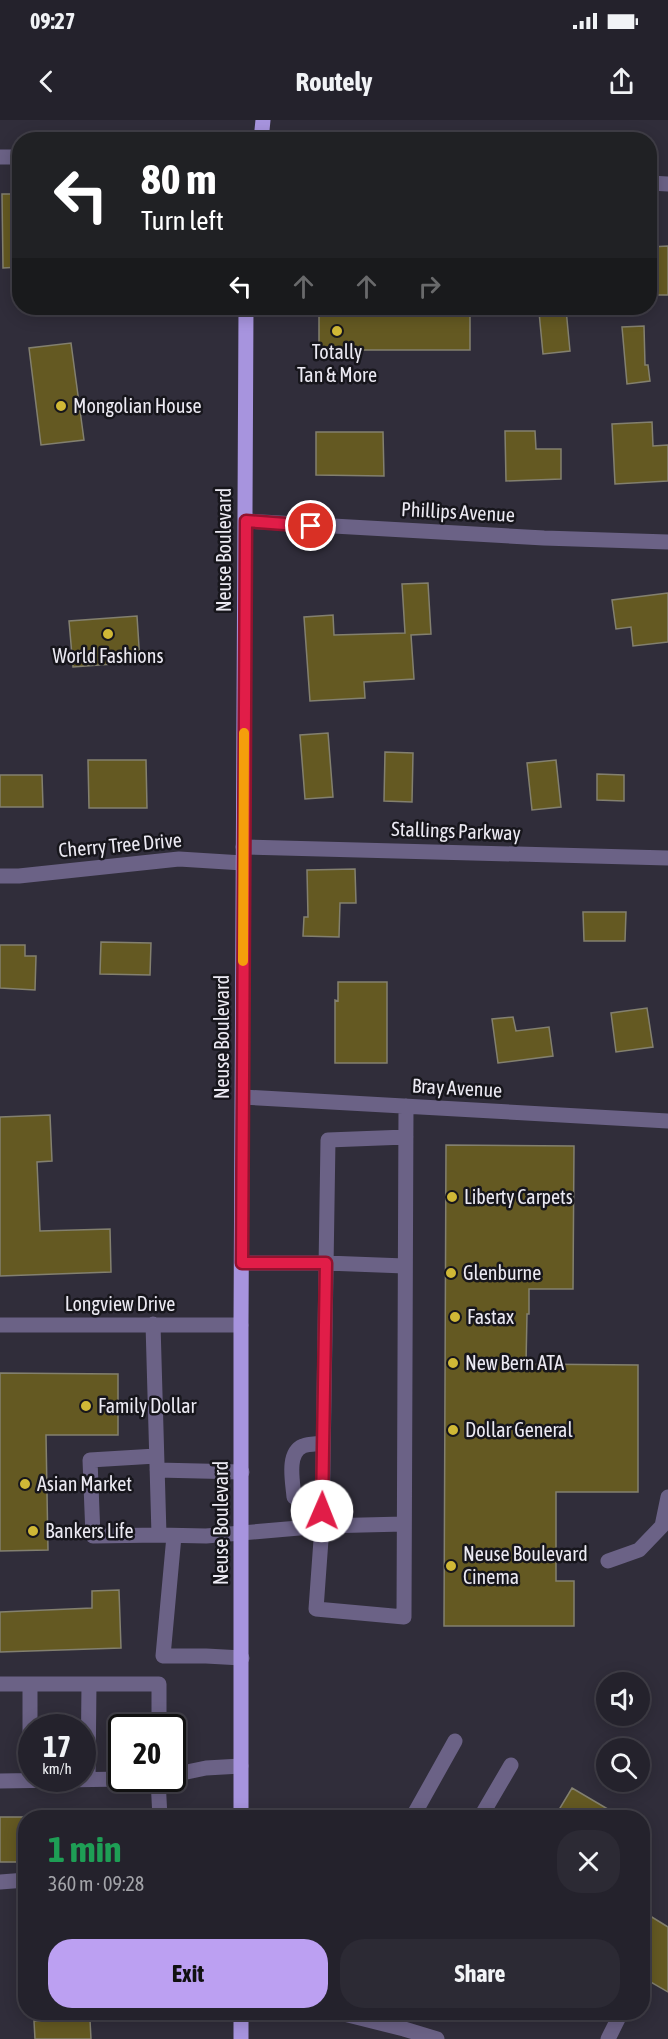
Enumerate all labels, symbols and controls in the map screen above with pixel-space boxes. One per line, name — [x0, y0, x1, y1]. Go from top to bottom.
text: 09:27 — [30, 8, 75, 34]
icon: back — [30, 65, 63, 98]
icon: share — [605, 65, 638, 98]
text: Routely — [295, 66, 373, 97]
text: 80 m — [141, 155, 216, 203]
icon: left — [42, 156, 120, 234]
text: Turn left — [141, 205, 224, 236]
icon: left — [224, 270, 257, 303]
icon: ahead — [287, 270, 320, 303]
icon: ahead — [350, 270, 383, 303]
icon: right — [413, 270, 446, 303]
marker: Totally Tan & More — [330, 324, 344, 338]
place label: Totally Tan & More — [297, 340, 377, 386]
place label: Mongolian House — [73, 394, 202, 417]
marker: Mongolian House — [54, 399, 68, 413]
street label: Neuse Boulevard — [212, 488, 235, 612]
street label: Phillips Avenue — [401, 497, 516, 526]
pin — [285, 500, 336, 551]
icon: arrive — [294, 509, 327, 542]
marker: World Fashions — [101, 627, 115, 641]
place label: World Fashions — [53, 644, 164, 667]
street label: Stallings Parkway — [391, 817, 521, 844]
street label: Cherry Tree Drive — [57, 828, 183, 861]
street label: Neuse Boulevard — [210, 975, 233, 1099]
street label: Bray Avenue — [411, 1074, 503, 1101]
place label: Liberty Carpets — [464, 1185, 573, 1208]
marker: Liberty Carpets — [445, 1190, 459, 1204]
place label: Glenburne — [463, 1261, 541, 1284]
marker: Glenburne — [444, 1266, 458, 1280]
street label: Longview Drive — [65, 1292, 175, 1315]
place label: Fastax — [467, 1305, 514, 1328]
marker: Fastax — [448, 1310, 462, 1324]
place label: New Bern ATA — [465, 1351, 564, 1374]
marker: New Bern ATA — [446, 1356, 460, 1370]
place label: Family Dollar — [98, 1394, 198, 1417]
marker: Family Dollar — [79, 1399, 93, 1413]
place label: Dollar General — [465, 1418, 573, 1441]
marker: Dollar General — [446, 1423, 460, 1437]
street label: Neuse Boulevard — [209, 1461, 232, 1585]
place label: Asian Market — [37, 1472, 132, 1495]
marker: Asian Market — [18, 1477, 32, 1491]
position arrow — [290, 1479, 354, 1543]
place label: Bankers Life — [45, 1519, 134, 1542]
marker: Bankers Life — [26, 1524, 40, 1538]
place label: Neuse Boulevard Cinema — [463, 1542, 588, 1588]
marker: Neuse Boulevard Cinema — [444, 1559, 458, 1573]
map controls — [596, 1672, 650, 1792]
button: sound — [596, 1672, 650, 1726]
speed limit sign: 20 — [108, 1714, 186, 1792]
text: 17 — [43, 1729, 71, 1763]
button: search — [596, 1738, 650, 1792]
text: km/h — [42, 1760, 72, 1777]
text: 1 min — [48, 1828, 122, 1870]
button: close — [557, 1830, 620, 1893]
text: 360 m · 09:28 — [48, 1872, 144, 1895]
button: Exit — [48, 1939, 328, 2008]
button: Share — [340, 1939, 620, 2008]

